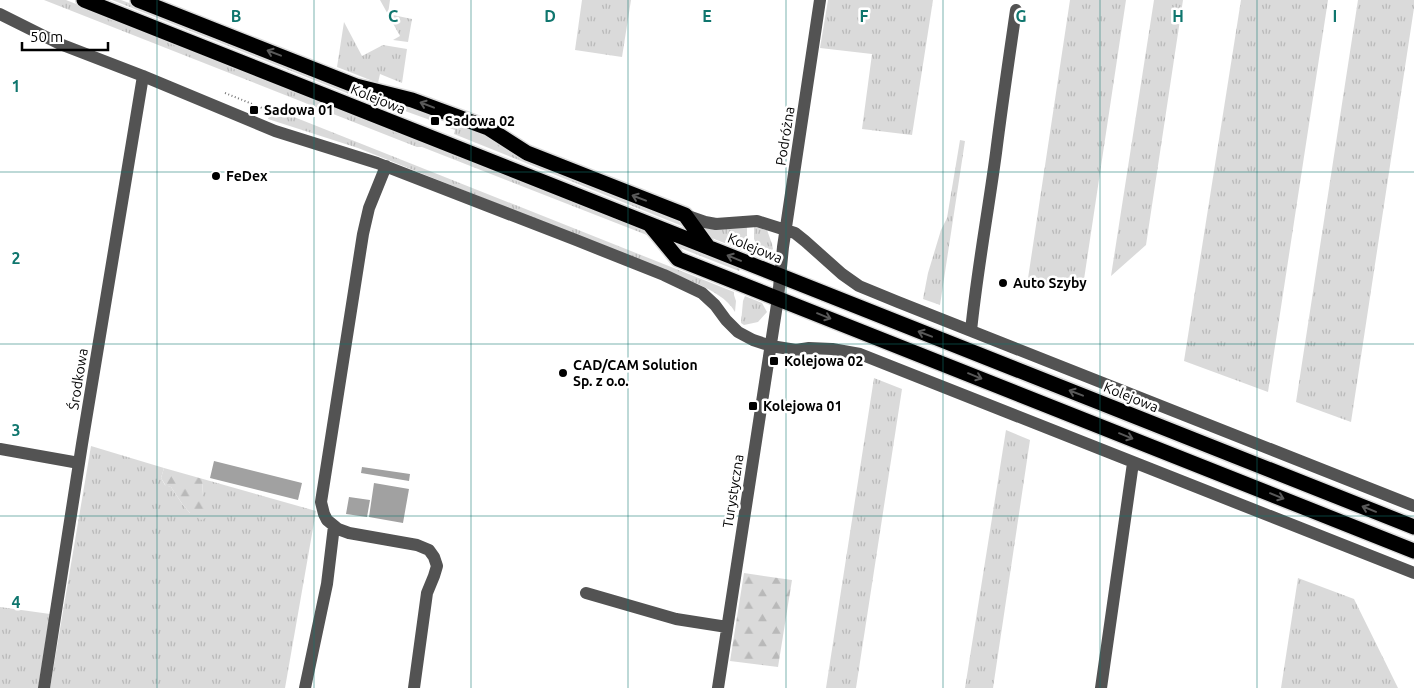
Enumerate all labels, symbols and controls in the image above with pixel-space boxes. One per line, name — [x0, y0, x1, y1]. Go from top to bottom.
text: B — [231, 7, 241, 25]
text: C — [388, 7, 398, 25]
text: D — [544, 7, 556, 25]
text: E — [702, 7, 712, 25]
text: F — [860, 7, 869, 25]
text: G — [1015, 7, 1027, 25]
text: H — [1172, 7, 1184, 25]
text: I — [1333, 7, 1337, 25]
scale bar — [22, 20, 109, 52]
text: 50 m — [30, 28, 63, 45]
one-way arrow — [266, 48, 282, 57]
text: 1 — [11, 77, 21, 95]
street label: Kolejowa — [348, 81, 408, 117]
one-way arrow — [420, 100, 435, 109]
place label: Sadowa 01 — [264, 102, 334, 118]
marker: Sadowa 01 — [248, 104, 260, 116]
street label: Podróżna — [772, 105, 798, 167]
place label: Sadowa 02 — [445, 113, 515, 129]
marker: Sadowa 02 — [429, 115, 441, 127]
place label: FeDex — [226, 168, 268, 184]
marker: FeDex — [210, 170, 222, 182]
one-way arrow — [632, 193, 647, 202]
street label: Kolejowa — [725, 230, 785, 266]
text: 2 — [11, 249, 21, 267]
one-way arrow — [727, 253, 743, 262]
place label: Auto Szyby — [1013, 275, 1087, 291]
marker: Auto Szyby — [997, 277, 1009, 289]
one-way arrow — [816, 313, 831, 322]
one-way arrow — [918, 328, 933, 338]
street label: Środkowa — [64, 347, 91, 411]
place label: Kolejowa 02 — [784, 353, 863, 369]
marker: Kolejowa 02 — [768, 355, 780, 367]
place label: CAD/CAM Solution Sp. z o.o. — [573, 357, 698, 389]
marker: CAD/CAM Solution Sp. z o.o. — [557, 367, 569, 379]
one-way arrow — [967, 373, 982, 382]
street label: Kolejowa — [1101, 379, 1161, 415]
one-way arrow — [1069, 388, 1084, 397]
place label: Kolejowa 01 — [763, 398, 842, 414]
marker: Kolejowa 01 — [747, 400, 759, 412]
text: 3 — [11, 421, 21, 439]
one-way arrow — [1118, 432, 1133, 442]
street label: Turystyczna — [719, 453, 747, 529]
one-way arrow — [1269, 492, 1284, 502]
one-way arrow — [1362, 504, 1377, 513]
text: 4 — [11, 593, 21, 611]

